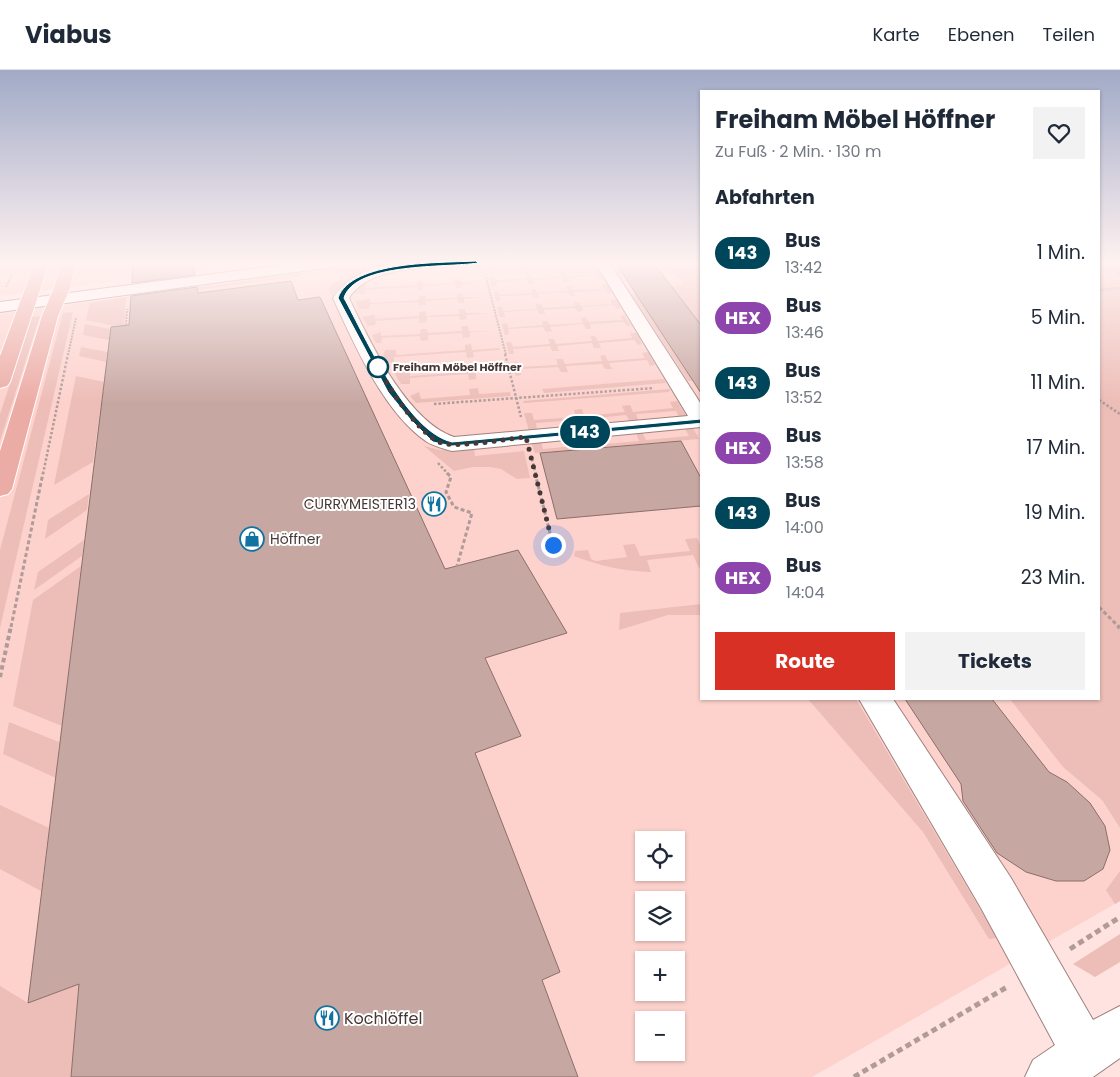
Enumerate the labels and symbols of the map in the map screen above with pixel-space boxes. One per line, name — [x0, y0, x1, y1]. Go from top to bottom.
marker: Freiham Möbel Höffner — [367, 356, 389, 378]
place label: Freiham Möbel Höffner — [393, 359, 522, 375]
line badge: 143 — [556, 416, 614, 448]
restaurant icon: CURRYMEISTER13 — [421, 491, 447, 517]
place label: CURRYMEISTER13 — [304, 494, 416, 514]
shop icon: Höffner — [239, 526, 265, 552]
place label: Höffner — [270, 529, 321, 549]
your location — [541, 533, 566, 558]
restaurant icon: Kochlöffel — [314, 1005, 340, 1031]
place label: Kochlöffel — [344, 1007, 422, 1030]

